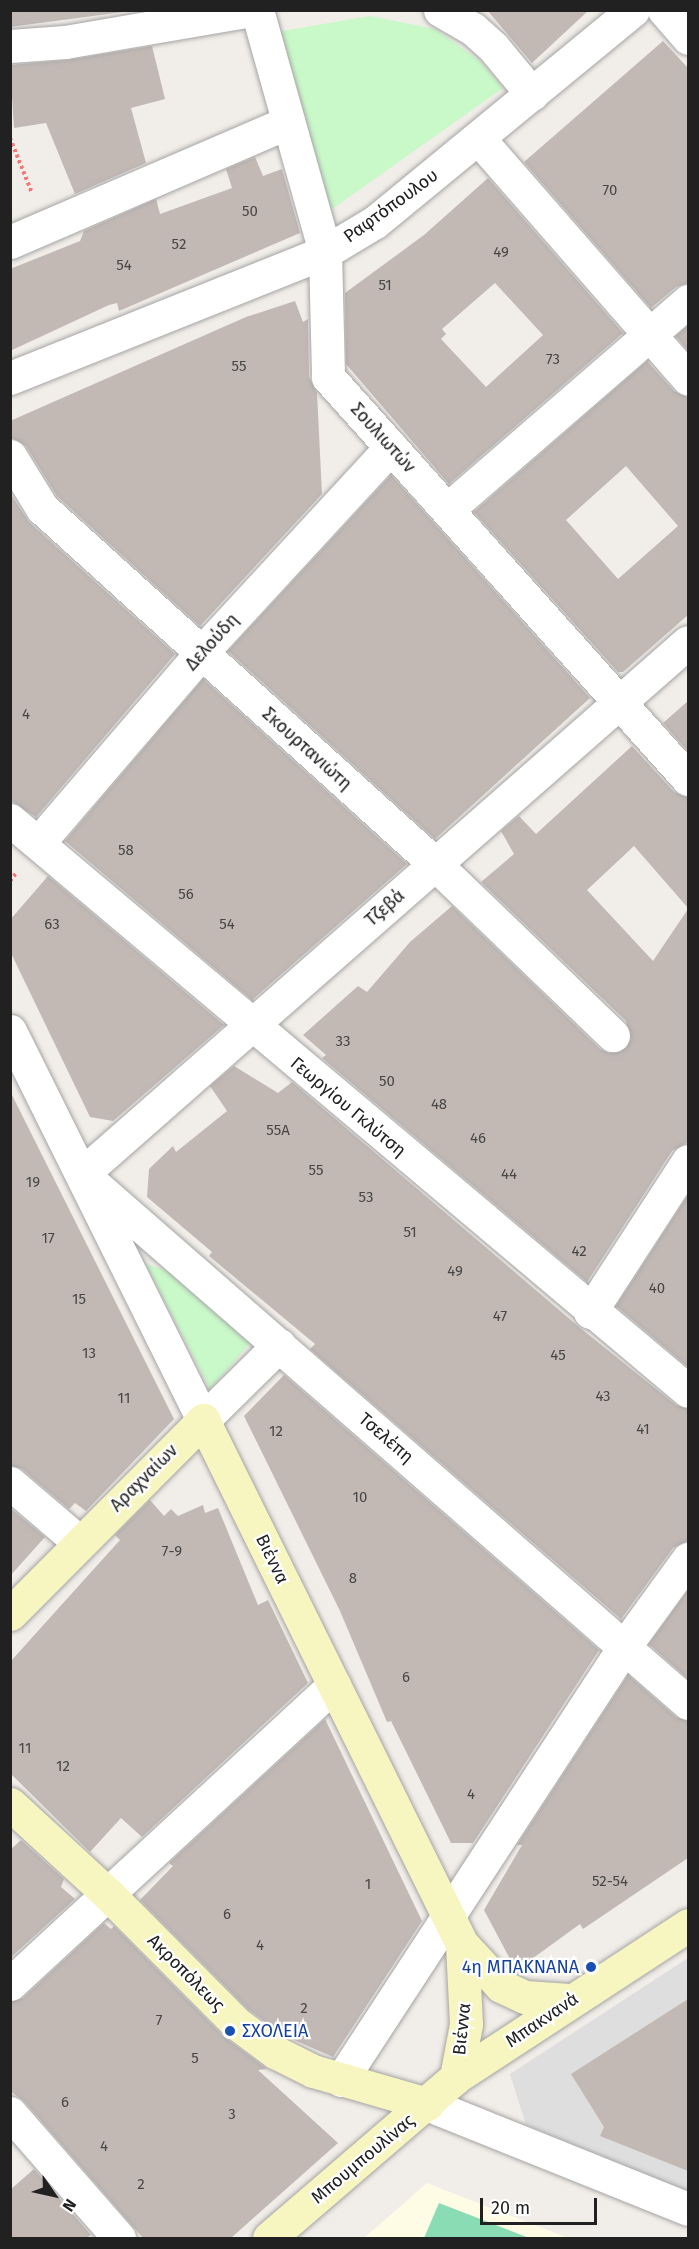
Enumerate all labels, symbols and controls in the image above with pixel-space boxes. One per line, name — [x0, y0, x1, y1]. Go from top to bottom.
street label: Ραφτόπουλου — [340, 165, 442, 247]
house number: 70 — [603, 182, 617, 200]
house number: 50 — [242, 203, 258, 221]
house number: 52 — [172, 236, 186, 254]
house number: 49 — [493, 244, 509, 262]
house number: 54 — [116, 257, 132, 275]
house number: 51 — [378, 277, 392, 295]
house number: 73 — [546, 351, 560, 369]
house number: 55 — [232, 358, 246, 376]
street label: Σουλιωτών — [346, 399, 420, 477]
street label: Δελούδη — [181, 609, 243, 675]
street label: Σκουρτανιώτη — [258, 703, 356, 795]
house number: 4 — [22, 706, 30, 724]
house number: 58 — [118, 842, 134, 860]
street label: Τζεβά — [361, 885, 409, 931]
house number: 56 — [178, 886, 194, 904]
house number: 63 — [44, 916, 60, 934]
house number: 54 — [219, 916, 235, 934]
house number: 33 — [336, 1033, 350, 1051]
street label: Γεωργίου Γκλύτση — [286, 1052, 410, 1162]
house number: 50 — [379, 1073, 395, 1091]
house number: 48 — [431, 1096, 447, 1114]
house number: 55Α — [266, 1122, 290, 1140]
house number: 46 — [470, 1130, 486, 1148]
house number: 55 — [309, 1162, 323, 1180]
house number: 44 — [501, 1166, 517, 1184]
house number: 19 — [26, 1174, 40, 1192]
house number: 53 — [359, 1189, 373, 1207]
house number: 51 — [403, 1224, 417, 1242]
house number: 17 — [41, 1230, 55, 1248]
house number: 42 — [571, 1243, 587, 1261]
house number: 49 — [447, 1263, 463, 1281]
house number: 40 — [649, 1280, 665, 1298]
house number: 15 — [72, 1291, 86, 1309]
house number: 47 — [493, 1308, 507, 1326]
house number: 13 — [82, 1345, 96, 1363]
house number: 45 — [550, 1347, 566, 1365]
house number: 43 — [595, 1388, 611, 1406]
house number: 11 — [118, 1390, 130, 1408]
street label: Τσελέπη — [354, 1408, 418, 1468]
house number: 41 — [636, 1421, 650, 1439]
house number: 12 — [269, 1423, 283, 1441]
street label: Αραχναίων — [106, 1440, 182, 1516]
house number: 10 — [353, 1489, 367, 1507]
street label: Βιέννα — [251, 1531, 293, 1587]
house number: 7-9 — [162, 1543, 182, 1561]
house number: 8 — [349, 1570, 357, 1588]
house number: 6 — [402, 1669, 410, 1687]
house number: 11 — [19, 1740, 31, 1758]
house number: 12 — [56, 1758, 70, 1776]
house number: 4 — [467, 1786, 475, 1804]
house number: 52-54 — [592, 1873, 628, 1891]
house number: 1 — [365, 1876, 371, 1894]
house number: 6 — [223, 1906, 231, 1924]
street label: Ακροπόλεως — [143, 1930, 229, 2016]
house number: 4 — [256, 1937, 264, 1955]
place label: 4η ΜΠΑΚΝΑΝΑ — [462, 1956, 579, 1978]
marker: 4η ΜΠΑΚΝΑΝΑ — [584, 1960, 598, 1974]
street label: Μπακνανά — [501, 1988, 583, 2052]
house number: 2 — [300, 2000, 308, 2018]
street label: Βιέννα — [449, 2002, 475, 2056]
house number: 7 — [156, 2012, 162, 2030]
place label: ΣΧΟΛΕΙΑ — [242, 2020, 308, 2042]
marker: ΣΧΟΛΕΙΑ — [223, 2024, 237, 2038]
house number: 5 — [191, 2050, 199, 2068]
house number: 6 — [61, 2094, 69, 2112]
house number: 3 — [228, 2106, 236, 2124]
street label: Μπουμπουλίνας — [307, 2110, 419, 2208]
house number: 4 — [100, 2138, 108, 2156]
north arrow — [24, 2165, 84, 2225]
house number: 2 — [137, 2176, 145, 2194]
scale bar — [483, 2186, 600, 2224]
text: N — [58, 2196, 80, 2215]
text: 20 m — [491, 2197, 530, 2219]

